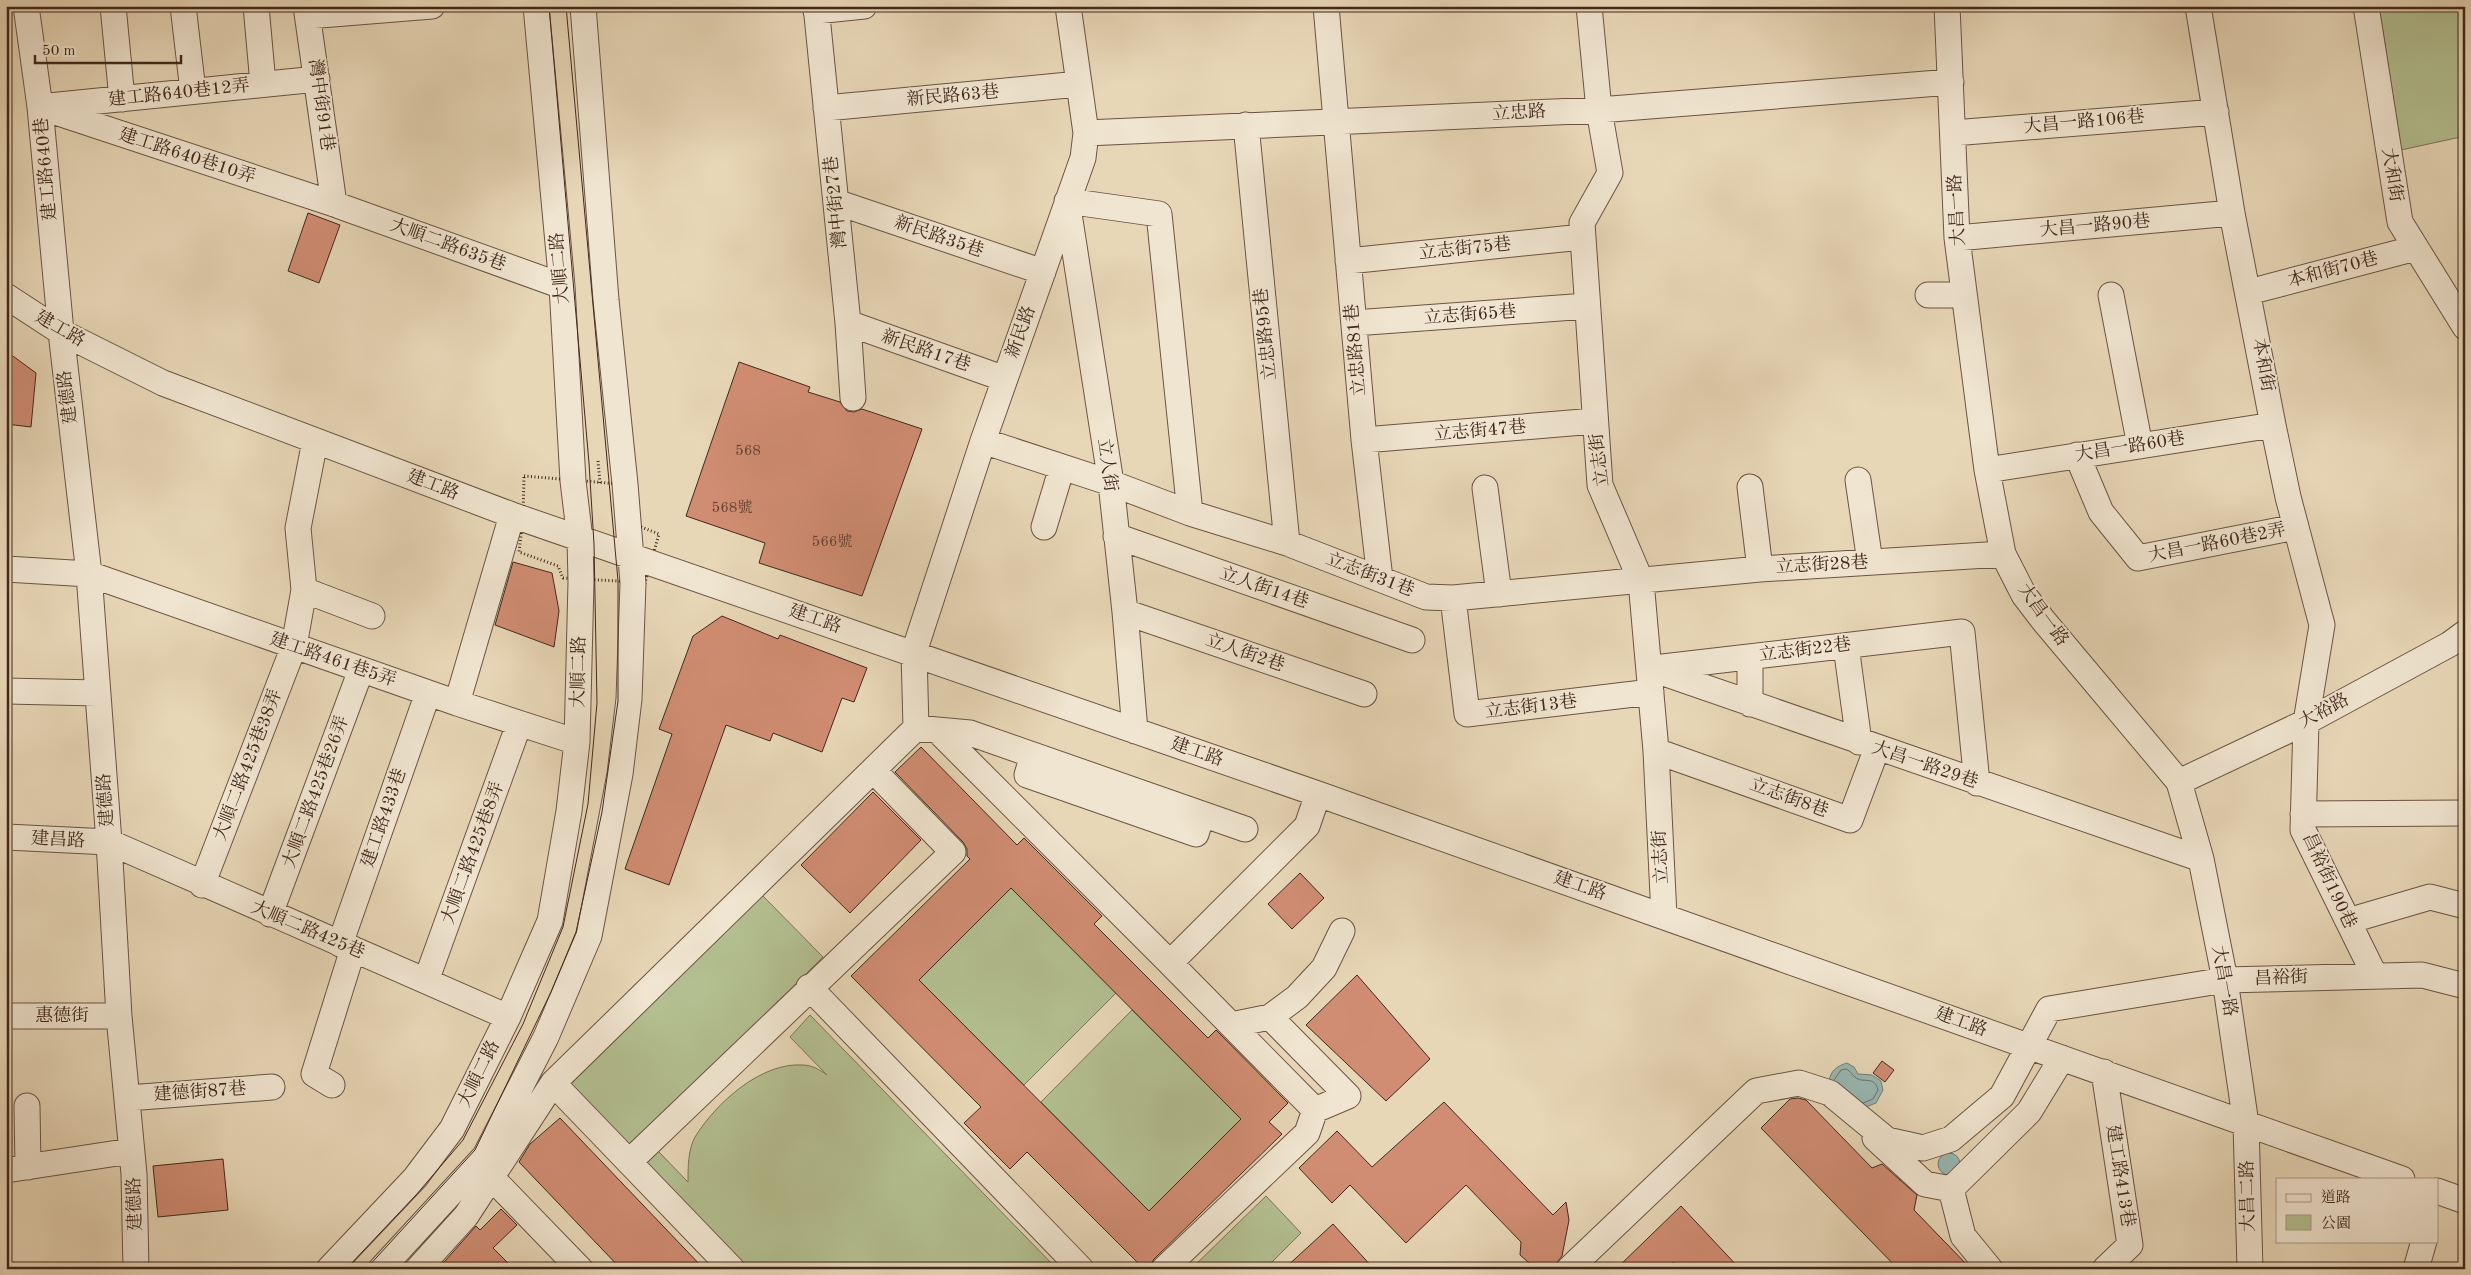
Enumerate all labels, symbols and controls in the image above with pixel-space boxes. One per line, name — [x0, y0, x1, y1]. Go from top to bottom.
scale bar — [35, 32, 181, 64]
text: 50 m — [42, 44, 76, 59]
street label: 灣中街91巷 — [306, 57, 338, 152]
street label: 建工路640巷12弄 — [107, 75, 251, 109]
street label: 新民路63巷 — [906, 81, 1000, 109]
street label: 立忠路 — [1491, 101, 1546, 123]
street label: 大昌一路106巷 — [2023, 106, 2145, 136]
street label: 建工路640巷 — [31, 117, 59, 221]
street label: 建工路640巷10弄 — [117, 124, 258, 187]
street label: 大和街 — [2379, 147, 2407, 203]
street label: 灣中街27巷 — [820, 155, 850, 249]
street label: 大昌一路 — [1944, 174, 1968, 247]
street label: 大昌一路90巷 — [2039, 210, 2151, 240]
street label: 新民路35巷 — [892, 211, 986, 261]
street label: 大順二路635巷 — [388, 214, 509, 274]
street label: 大順二路 — [546, 231, 572, 305]
street label: 立志街75巷 — [1418, 233, 1512, 263]
street label: 本和街70巷 — [2285, 247, 2380, 291]
street label: 立忠路95巷 — [1250, 287, 1280, 381]
street label: 立志街65巷 — [1423, 301, 1517, 327]
street label: 新民路 — [1001, 303, 1039, 360]
street label: 立忠路81巷 — [1341, 303, 1369, 397]
street label: 建工路 — [32, 306, 89, 350]
street label: 新民路17巷 — [879, 325, 973, 375]
street label: 本和街 — [2249, 337, 2279, 393]
street label: 建德路 — [54, 369, 80, 425]
street label: 立志街47巷 — [1433, 416, 1527, 444]
street label: 大昌一路60巷 — [2074, 427, 2186, 465]
street label: 立志街 — [1586, 432, 1612, 488]
street label: 立人街 — [1094, 437, 1122, 493]
house number: 568 — [735, 444, 761, 459]
street label: 建工路 — [405, 465, 462, 503]
house number: 568號 — [711, 499, 753, 516]
street label: 大昌一路60巷2弄 — [2147, 519, 2287, 565]
house number: 566號 — [811, 533, 853, 550]
street label: 立志街31巷 — [1323, 548, 1417, 600]
street label: 立志街28巷 — [1775, 552, 1869, 576]
street label: 立人街14巷 — [1217, 562, 1311, 612]
street label: 大昌一路 — [2015, 579, 2073, 649]
street label: 建工路 — [787, 600, 844, 636]
street label: 建工路461巷5弄 — [268, 628, 399, 690]
street label: 立人街2巷 — [1203, 629, 1288, 675]
street label: 立志街22巷 — [1758, 633, 1852, 665]
street label: 大順二路 — [567, 636, 589, 708]
street label: 大順二路425巷38弄 — [209, 686, 285, 843]
street label: 大裕路 — [2295, 689, 2352, 732]
street label: 立志街13巷 — [1484, 690, 1578, 722]
street label: 大順二路425巷26弄 — [278, 713, 352, 870]
street label: 建工路 — [1169, 733, 1226, 769]
street label: 大昌一路29巷 — [1870, 737, 1981, 792]
street label: 建工路433巷 — [357, 766, 409, 870]
street label: 建德路 — [93, 772, 117, 828]
street label: 立志街8巷 — [1747, 774, 1832, 821]
street label: 大順二路425巷8弄 — [437, 779, 507, 926]
street label: 建昌路 — [31, 828, 86, 850]
street label: 立志街 — [1649, 830, 1671, 885]
street label: 昌裕街190巷 — [2299, 830, 2361, 932]
street label: 建工路 — [1552, 867, 1609, 903]
street label: 大順二路425巷 — [249, 896, 368, 962]
street label: 大昌一路 — [2209, 944, 2241, 1018]
street label: 昌裕街 — [2254, 966, 2308, 988]
street label: 建工路 — [1933, 1002, 1990, 1040]
street label: 惠德街 — [35, 1005, 89, 1025]
street label: 大順二路 — [453, 1037, 503, 1110]
street label: 建德街87巷 — [153, 1078, 247, 1104]
street label: 建工路413巷 — [2103, 1123, 2139, 1228]
street label: 大昌二路 — [2236, 1160, 2258, 1232]
street label: 建德路 — [123, 1177, 145, 1231]
legend — [2276, 1178, 2438, 1242]
text: 道路 — [2321, 1189, 2351, 1206]
text: 公園 — [2321, 1215, 2351, 1232]

